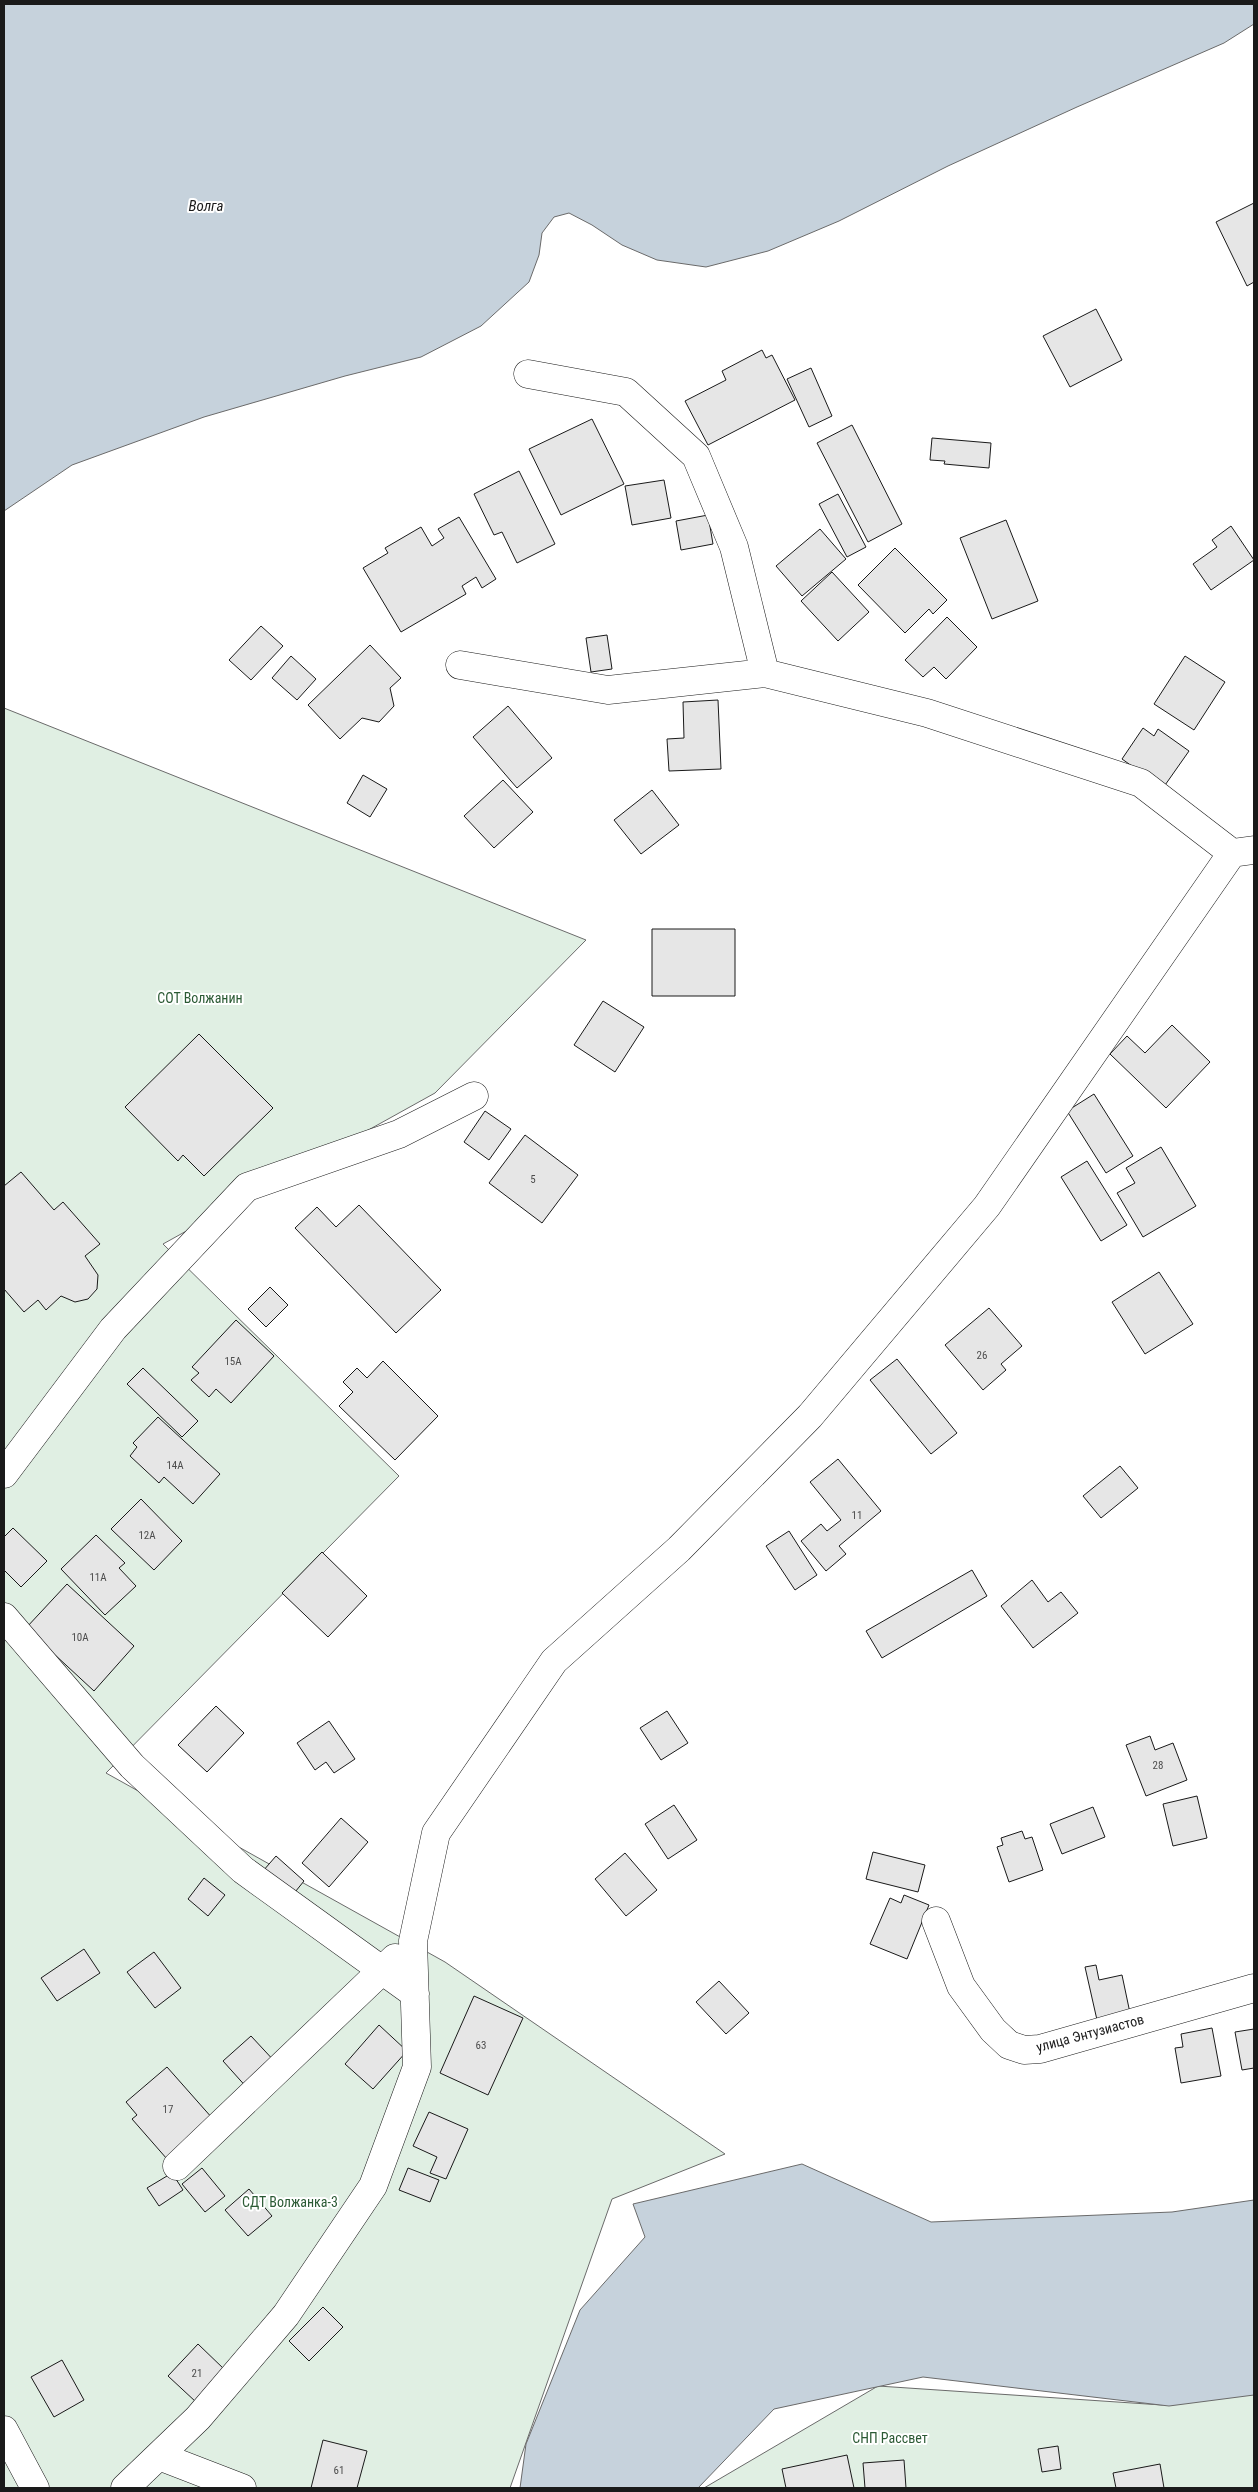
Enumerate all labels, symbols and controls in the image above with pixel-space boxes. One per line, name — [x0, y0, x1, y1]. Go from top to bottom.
water label: Волга — [189, 197, 223, 215]
park label: СОТ Волжанин — [157, 990, 243, 1006]
house number: 5 — [530, 1173, 536, 1186]
house number: 26 — [977, 1349, 987, 1362]
house number: 15А — [224, 1355, 242, 1368]
house number: 14А — [166, 1459, 184, 1472]
house number: 11 — [852, 1509, 862, 1522]
house number: 12А — [138, 1529, 156, 1542]
house number: 11А — [89, 1571, 107, 1584]
house number: 10А — [71, 1631, 89, 1644]
house number: 28 — [1153, 1759, 1163, 1772]
street label: улица Энтузиастов — [1034, 2011, 1146, 2055]
house number: 63 — [476, 2039, 486, 2052]
house number: 17 — [163, 2103, 173, 2116]
park label: СДТ Волжанка-3 — [242, 2194, 338, 2210]
house number: 21 — [192, 2367, 202, 2380]
park label: СНП Рассвет — [852, 2430, 928, 2446]
house number: 61 — [334, 2464, 344, 2477]

